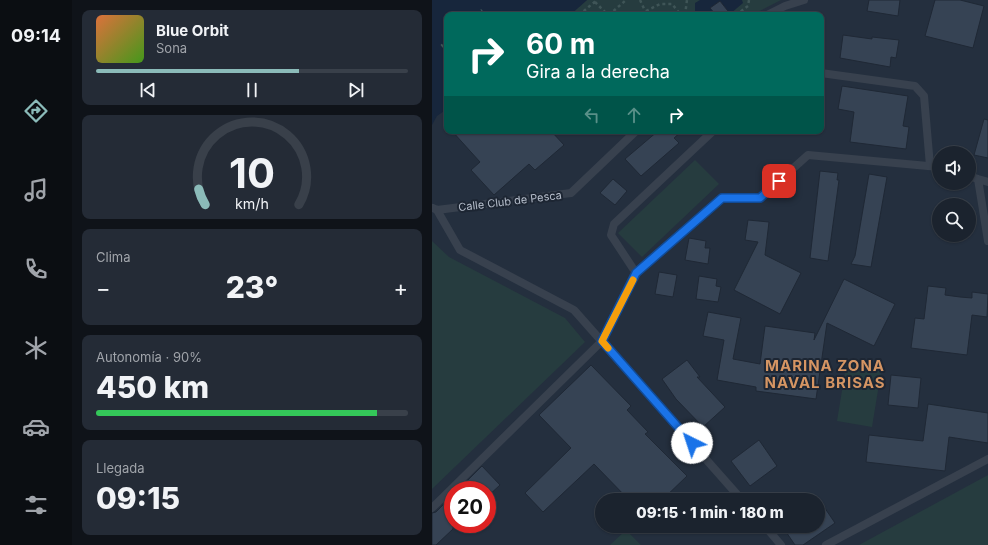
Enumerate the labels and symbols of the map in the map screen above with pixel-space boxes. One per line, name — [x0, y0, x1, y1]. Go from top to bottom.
pin — [762, 164, 796, 198]
street label: Calle Club de Pesca — [457, 188, 563, 214]
district label: MARINA ZONA NAVAL BRISAS — [764, 356, 886, 392]
position arrow — [671, 422, 713, 464]
speed limit sign: 20 — [444, 481, 496, 533]

